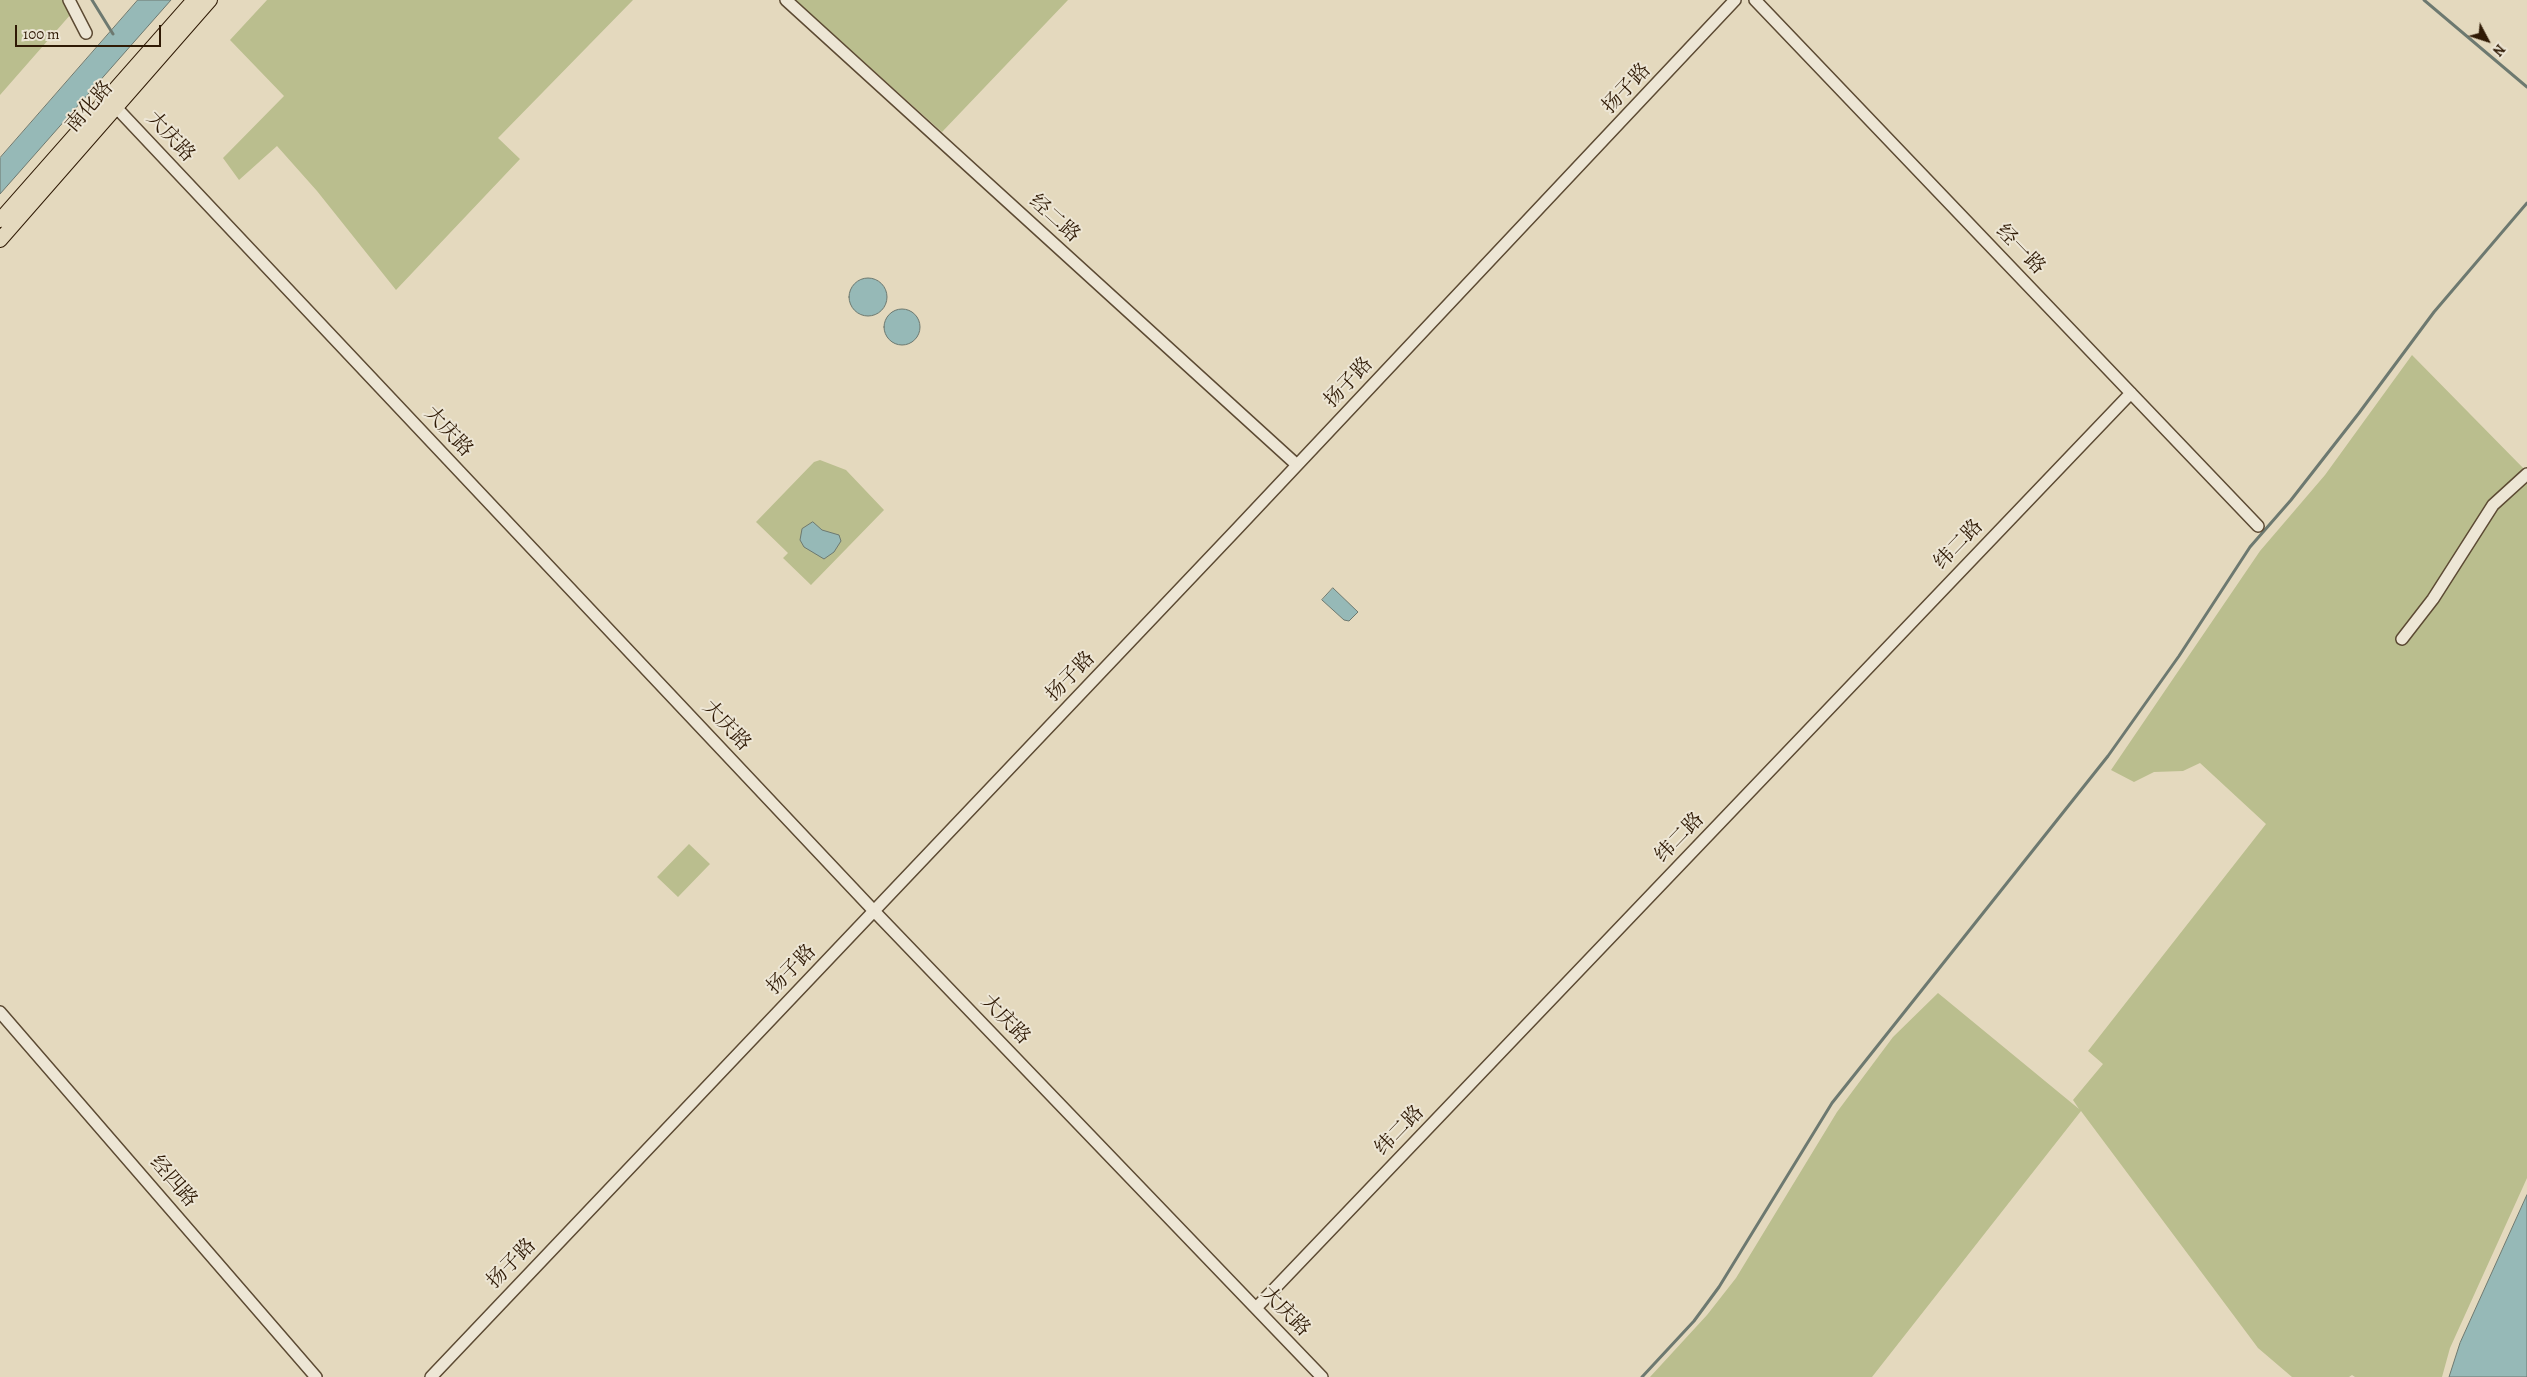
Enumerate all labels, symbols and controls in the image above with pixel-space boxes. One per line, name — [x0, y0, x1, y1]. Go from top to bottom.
scale bar — [18, 15, 164, 47]
north arrow — [2462, 15, 2512, 65]
text: 100 m — [23, 24, 60, 44]
text: N — [2488, 40, 2509, 60]
street label: 扬子路 — [1598, 59, 1656, 119]
street label: 南化路 — [61, 76, 119, 138]
street label: 大庆路 — [141, 107, 199, 167]
street label: 经二路 — [1024, 190, 1084, 248]
street label: 经一路 — [1991, 220, 2049, 280]
street label: 扬子路 — [1320, 353, 1378, 413]
street label: 大庆路 — [419, 402, 477, 462]
street label: 纬二路 — [1930, 515, 1988, 575]
street label: 扬子路 — [1042, 647, 1100, 707]
street label: 大庆路 — [697, 696, 755, 756]
street label: 纬二路 — [1651, 808, 1709, 868]
street label: 扬子路 — [763, 940, 821, 1000]
street label: 大庆路 — [976, 990, 1034, 1050]
street label: 纬二路 — [1371, 1101, 1429, 1161]
street label: 经四路 — [144, 1151, 202, 1213]
street label: 扬子路 — [483, 1234, 541, 1294]
street label: 大庆路 — [1256, 1282, 1314, 1342]

